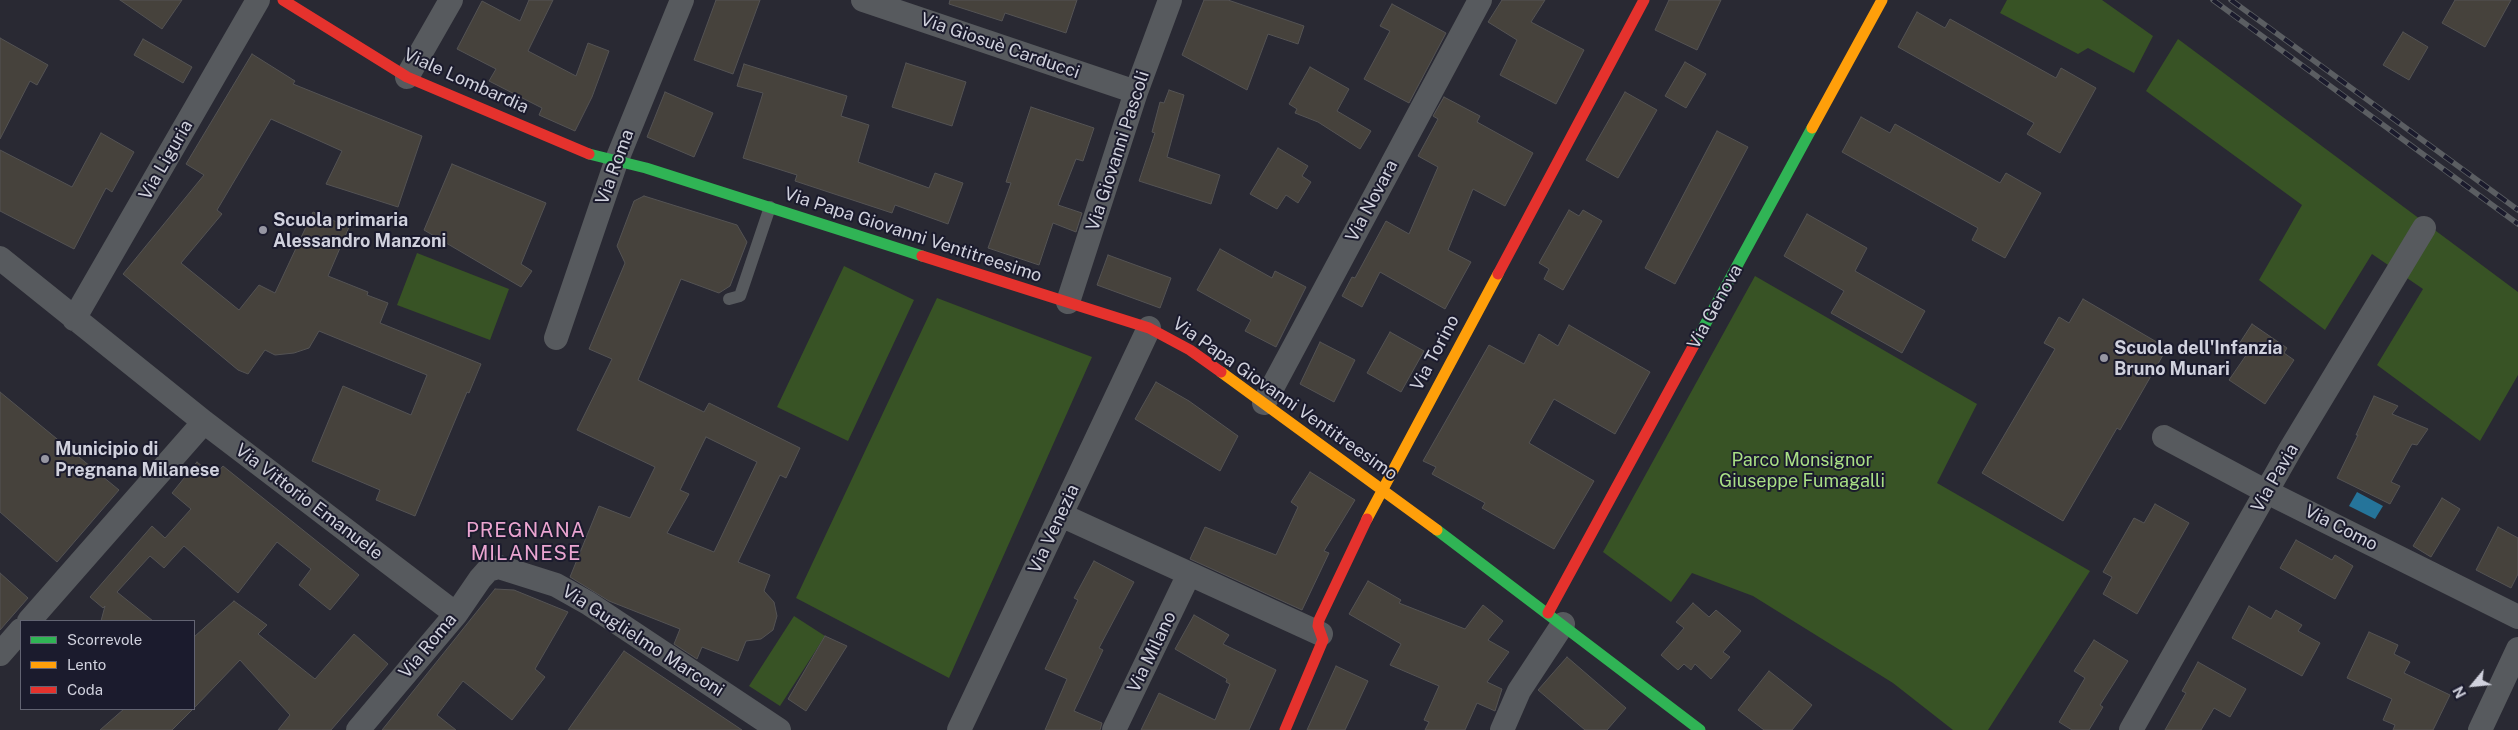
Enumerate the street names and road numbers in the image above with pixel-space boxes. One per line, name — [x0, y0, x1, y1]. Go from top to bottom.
street label: Via Giosuè Carducci — [918, 9, 1082, 83]
street label: Viale Lombardia — [400, 44, 532, 118]
street label: Via Giovanni Pascoli — [1082, 68, 1154, 234]
street label: Via Liguria — [134, 116, 198, 204]
street label: Via Roma — [591, 126, 639, 208]
street label: Via Novara — [1341, 156, 1403, 246]
street label: Via Papa Giovanni Ventitreesimo — [781, 183, 1045, 287]
street label: Via Genova — [1683, 261, 1747, 353]
street label: Via Torino — [1406, 311, 1464, 395]
street label: Via Papa Giovanni Ventitreesimo — [1168, 313, 1402, 485]
street label: Via Vittorio Emanuele — [231, 439, 387, 565]
street label: Via Pavia — [2247, 440, 2303, 516]
street label: Via Venezia — [1024, 481, 1084, 577]
street label: Via Como — [2301, 500, 2381, 556]
street label: Via Guglielmo Marconi — [558, 581, 728, 701]
street label: Via Milano — [1123, 608, 1181, 696]
street label: Via Roma — [395, 609, 461, 683]

